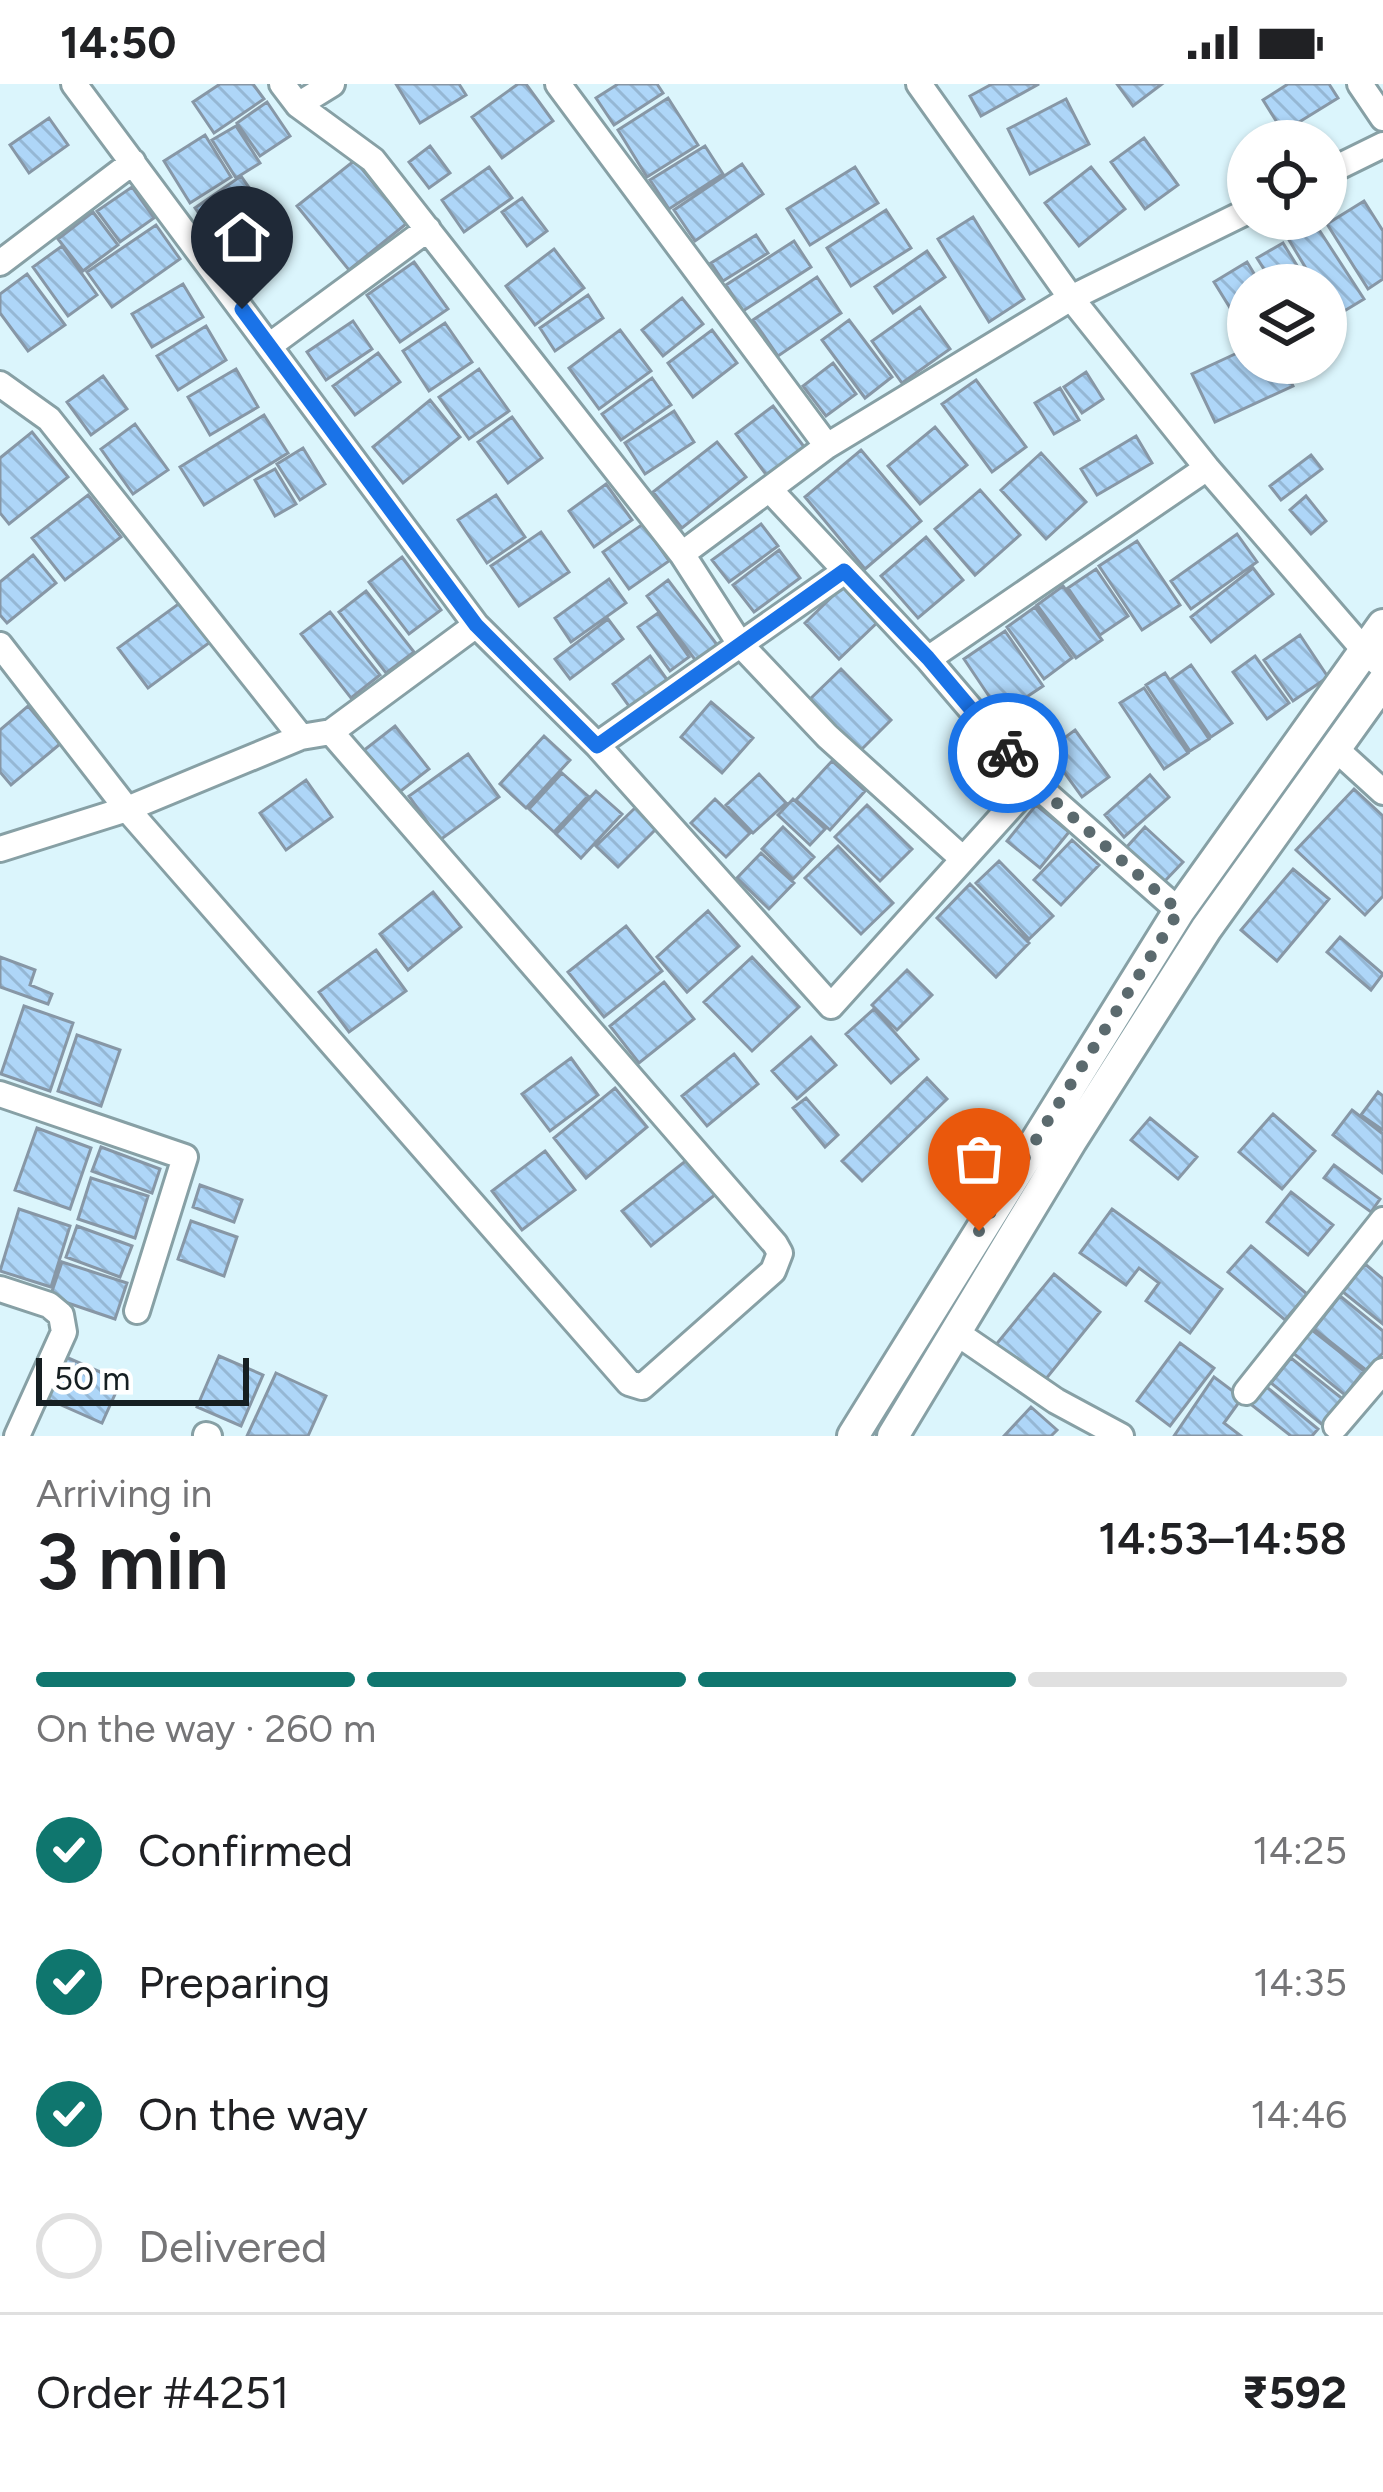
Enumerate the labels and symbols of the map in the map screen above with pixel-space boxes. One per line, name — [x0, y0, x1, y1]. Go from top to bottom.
pin — [191, 186, 293, 309]
courier — [948, 693, 1068, 813]
pin — [928, 1108, 1030, 1231]
scale bar — [36, 1352, 249, 1405]

